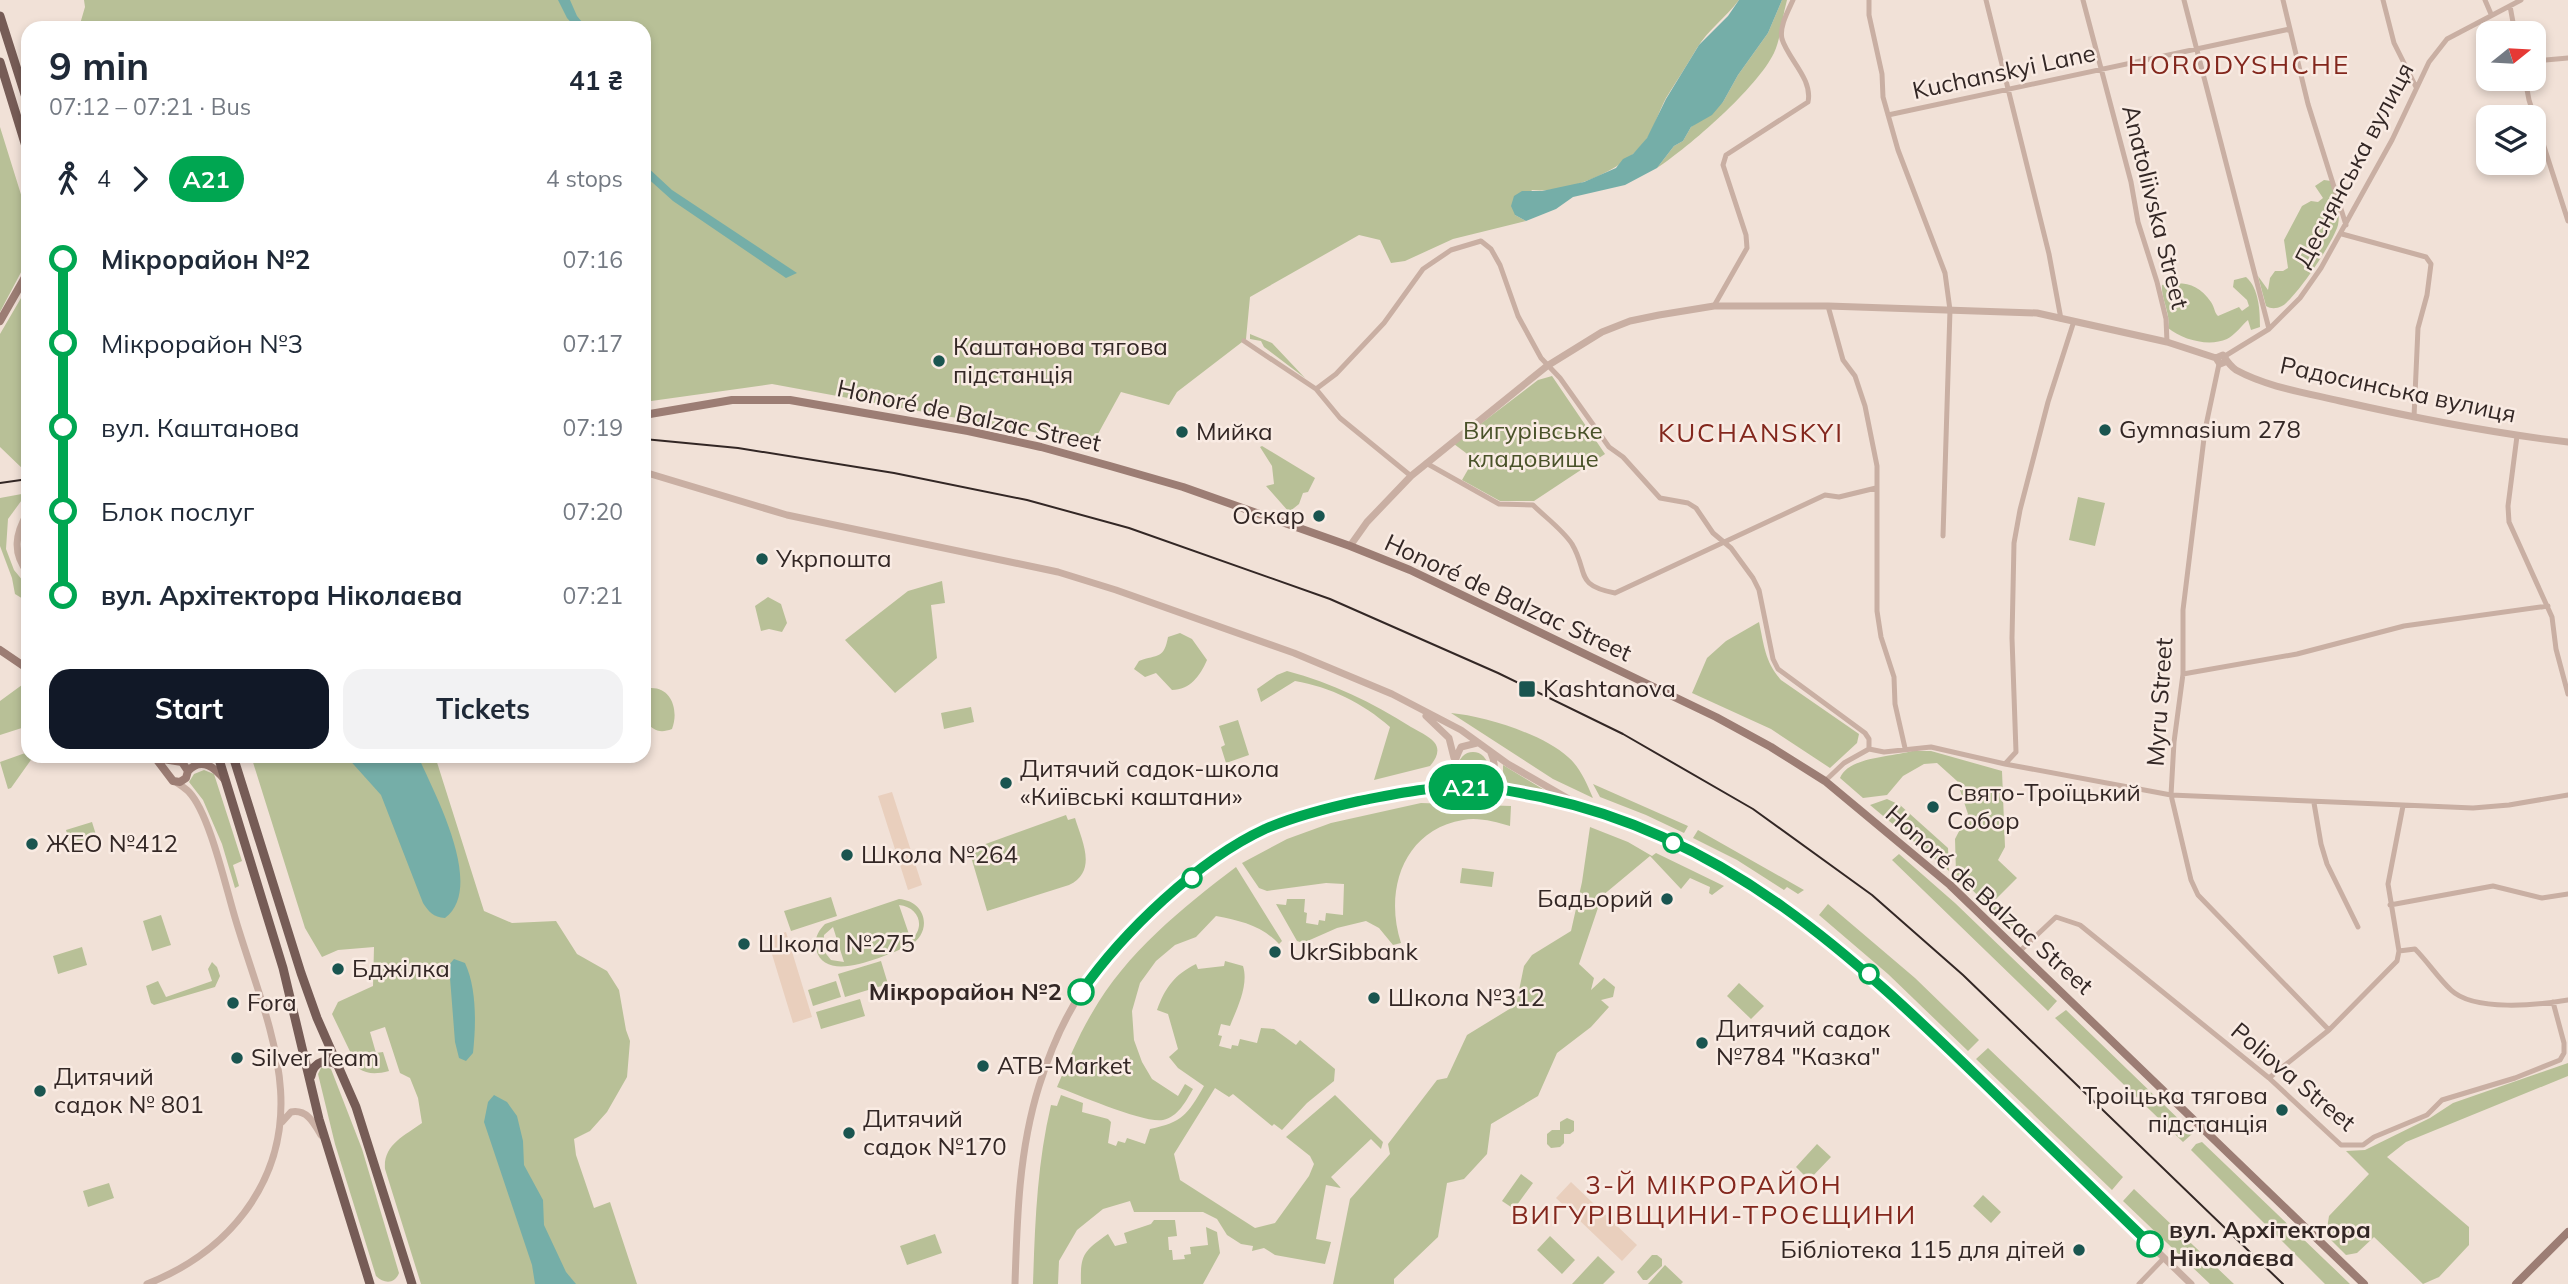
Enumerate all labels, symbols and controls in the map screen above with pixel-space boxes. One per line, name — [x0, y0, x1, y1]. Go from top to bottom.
north arrow — [2476, 21, 2546, 91]
map controls — [2476, 21, 2546, 175]
street label: Kuchanskyi Lane — [1909, 37, 2098, 105]
text: 9 min — [49, 42, 149, 90]
district label: HORODYSHCHE — [2128, 48, 2350, 81]
street label: Деснянська вулиця — [2286, 57, 2420, 272]
text: 41 ₴ — [569, 64, 623, 97]
text: 07:12 – 07:21 · Bus — [49, 92, 251, 121]
street label: Anatoliivska Street — [2116, 102, 2196, 312]
button: layers — [2476, 105, 2546, 175]
icon: walk — [49, 160, 87, 198]
icon: forward — [121, 160, 159, 198]
text: 4 — [97, 164, 111, 193]
text: А21 — [183, 164, 230, 194]
text: 4 stops — [546, 164, 623, 193]
text: Мікрорайон №2 — [101, 243, 310, 276]
text: 07:16 — [563, 245, 623, 274]
text: Мікрорайон №3 — [101, 327, 303, 360]
text: 07:17 — [563, 329, 623, 358]
place label: Каштанова тягова пiдстанцiя — [953, 331, 1168, 389]
street label: Радосинська вулиця — [2278, 349, 2519, 429]
marker: Каштанова тягова пiдстанцiя — [931, 353, 947, 369]
street label: Honoré de Balzac Street — [834, 372, 1104, 458]
text: вул. Каштанова — [101, 411, 300, 444]
text: 07:19 — [563, 413, 623, 442]
place label: Gymnasium 278 — [2119, 414, 2301, 444]
park label: Вигурівське кладовище — [1463, 415, 1603, 473]
place label: Мийка — [1196, 416, 1273, 446]
district label: KUCHANSKYI — [1658, 416, 1844, 449]
marker: Gymnasium 278 — [2097, 422, 2113, 438]
marker: Мийка — [1174, 424, 1190, 440]
text: Блок послуг — [101, 495, 254, 528]
text: 07:20 — [563, 497, 623, 526]
place label: Оскар — [1232, 500, 1305, 530]
marker: Оскар — [1311, 508, 1327, 524]
street label: Honoré de Balzac Street — [1380, 527, 1637, 668]
place label: Укрпошта — [775, 543, 892, 573]
marker: Укрпошта — [754, 551, 770, 567]
text: вул. Архітектора Ніколаєва — [101, 579, 462, 612]
text: 07:21 — [563, 581, 623, 610]
street label: Myru Street — [2140, 637, 2178, 767]
button: Start — [49, 669, 329, 749]
button: Tickets — [343, 669, 623, 749]
place label: Kashtanova — [1543, 673, 1676, 703]
marker: Kashtanova — [1517, 679, 1537, 699]
place label: Дитячий садок-школа «Київські каштани» — [1020, 753, 1279, 811]
line badge: А21 — [1426, 764, 1506, 810]
text: А21 — [1443, 772, 1489, 802]
marker: Дитячий садок-школа «Київські каштани» — [998, 775, 1014, 791]
place label: Свято-Троїцький Собор — [1947, 777, 2141, 835]
street label: Honoré de Balzac Street — [1880, 798, 2100, 1000]
marker: Свято-Троїцький Собор — [1925, 799, 1941, 815]
place label: ЖЕО №412 — [46, 828, 178, 858]
unlabelled marker — [1663, 833, 1683, 853]
marker: ЖЕО №412 — [24, 836, 40, 852]
place label: Школа №264 — [861, 839, 1018, 869]
marker: Школа №264 — [839, 847, 855, 863]
unlabelled marker — [1182, 868, 1202, 888]
place label: Бадьорий — [1537, 883, 1653, 913]
marker: Бадьорий — [1659, 891, 1675, 907]
place label: Школа №275 — [758, 928, 915, 958]
marker: Школа №275 — [736, 936, 752, 952]
place label: UkrSibbank — [1289, 936, 1419, 966]
marker: UkrSibbank — [1267, 944, 1283, 960]
place label: Бджілка — [352, 953, 450, 983]
marker: Бджілка — [330, 961, 346, 977]
unlabelled marker — [1859, 964, 1879, 984]
place label: Мікрорайон №2 — [869, 976, 1062, 1006]
marker: Мікрорайон №2 — [1068, 979, 1094, 1005]
place label: Школа №312 — [1388, 982, 1545, 1012]
place label: Fora — [247, 987, 297, 1017]
marker: Школа №312 — [1366, 990, 1382, 1006]
marker: Fora — [225, 995, 241, 1011]
place label: Дитячий садок №784 "Казка" — [1716, 1013, 1890, 1071]
street label: Poliova Street — [2225, 1015, 2362, 1137]
marker: Дитячий садок №784 "Казка" — [1694, 1035, 1710, 1051]
place label: Silver Team — [251, 1042, 379, 1072]
marker: Silver Team — [229, 1050, 245, 1066]
place label: ATB-Market — [997, 1050, 1131, 1080]
marker: ATB-Market — [975, 1058, 991, 1074]
place label: Дитячий садок № 801 — [54, 1061, 204, 1119]
place label: Троiцька тягова пiдстанцiя — [2083, 1080, 2268, 1138]
marker: Дитячий садок № 801 — [32, 1083, 48, 1099]
marker: Троiцька тягова пiдстанцiя — [2274, 1102, 2290, 1118]
place label: Дитячий садок №170 — [863, 1103, 1007, 1161]
marker: Дитячий садок №170 — [841, 1125, 857, 1141]
district label: 3-Й МІКРОРАЙОН ВИГУРІВЩИНИ-ТРОЄЩИНИ — [1511, 1168, 1917, 1231]
place label: вул. Архітектора Ніколаєва — [2169, 1214, 2371, 1272]
marker: вул. Архітектора Ніколаєва — [2137, 1231, 2163, 1257]
place label: Бібліотека 115 для дітей — [1781, 1234, 2065, 1264]
marker: Бібліотека 115 для дітей — [2071, 1242, 2087, 1258]

